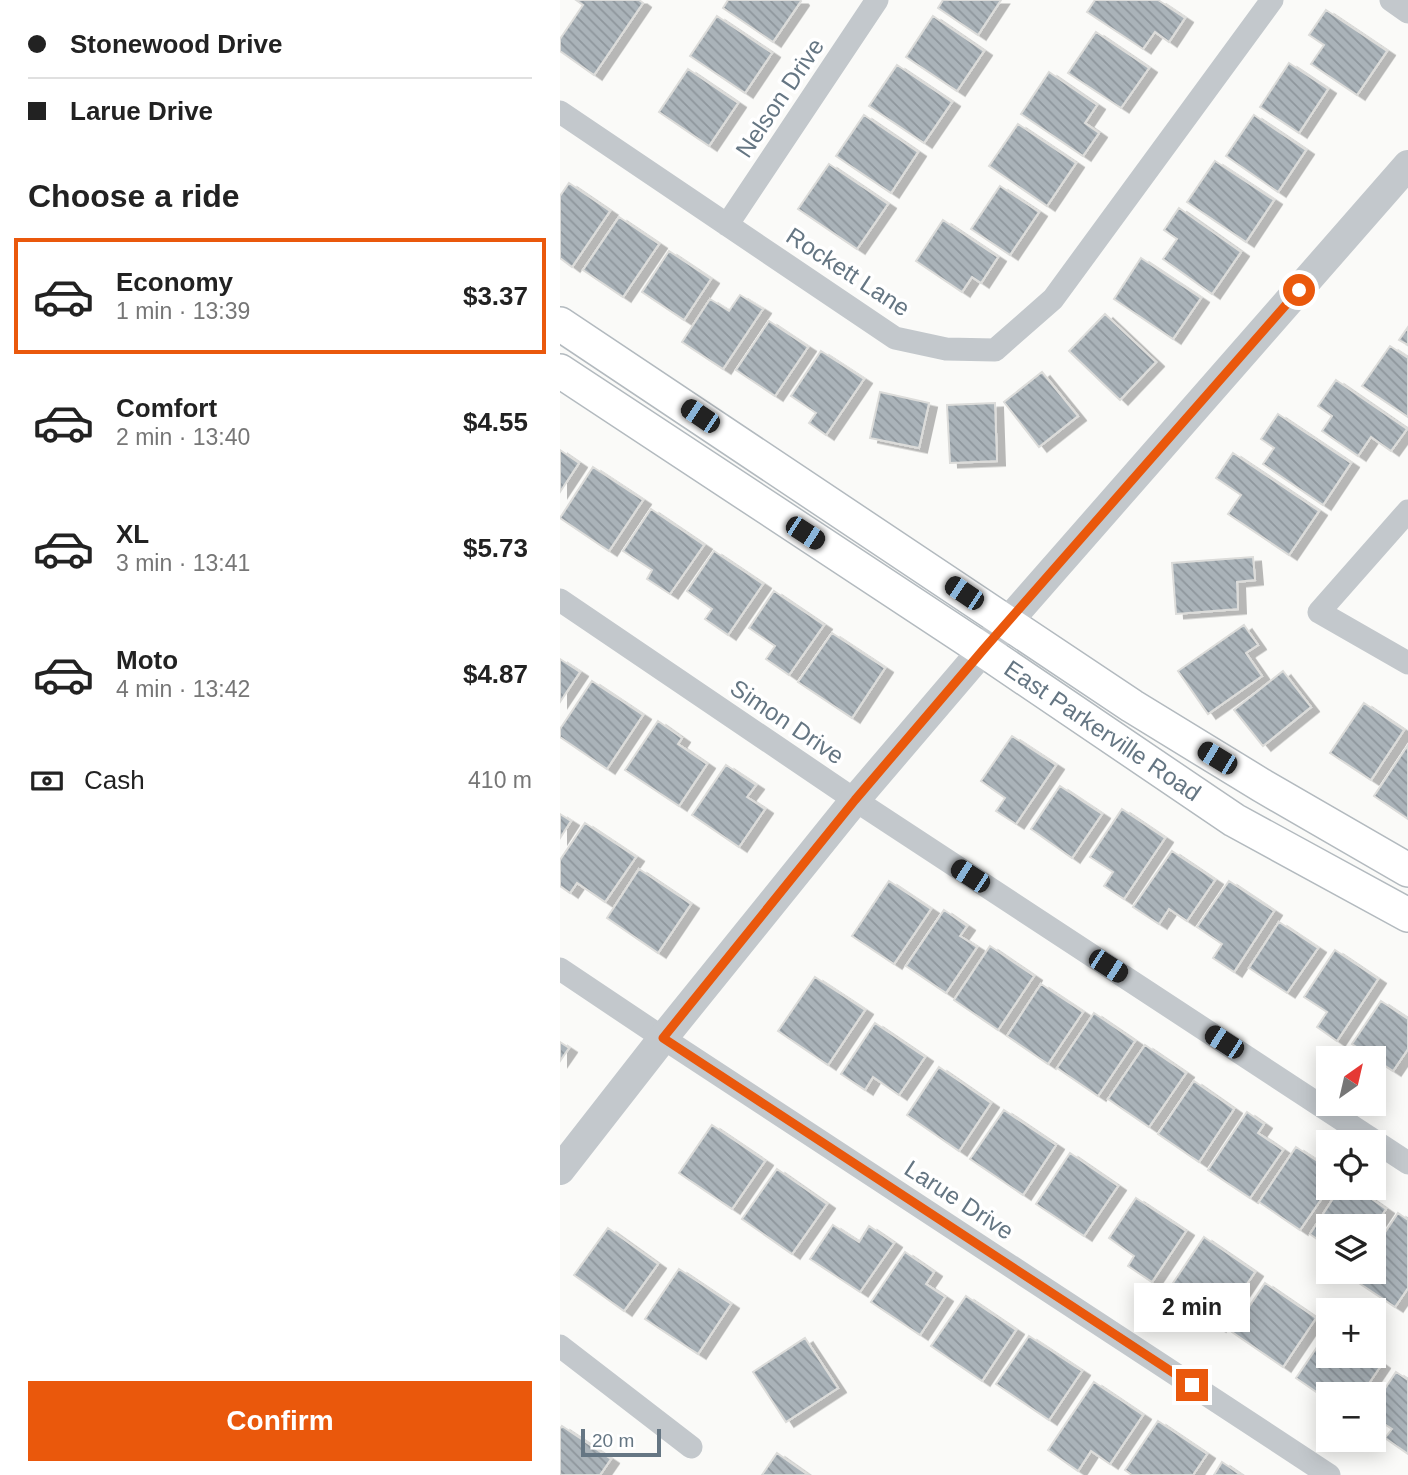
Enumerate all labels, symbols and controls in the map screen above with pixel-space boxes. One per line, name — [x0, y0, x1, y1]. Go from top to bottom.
text: Stonewood Drive — [70, 29, 282, 59]
street label: Nelson Drive — [730, 33, 829, 162]
text: Larue Drive — [70, 96, 213, 126]
text: Choose a ride — [28, 178, 240, 214]
street label: Rockett Lane — [782, 222, 915, 321]
icon: car — [32, 265, 95, 328]
text: Economy — [116, 267, 233, 297]
route start — [1283, 274, 1315, 306]
text: $3.37 — [463, 281, 528, 311]
text: 1 min · 13:39 — [116, 298, 250, 324]
icon: car — [32, 391, 95, 454]
text: Comfort — [116, 393, 217, 423]
car — [677, 396, 724, 436]
text: $4.55 — [463, 407, 528, 437]
text: 2 min · 13:40 — [116, 424, 250, 450]
car — [782, 513, 829, 553]
icon: car — [32, 517, 95, 580]
text: XL — [116, 519, 149, 549]
text: $5.73 — [463, 533, 528, 563]
text: 3 min · 13:41 — [116, 550, 250, 576]
car — [941, 573, 988, 613]
icon: car — [32, 643, 95, 706]
text: Moto — [116, 645, 178, 675]
street label: East Parkerville Road — [1000, 655, 1206, 806]
text: $4.87 — [463, 659, 528, 689]
street label: Simon Drive — [726, 674, 849, 769]
text: 4 min · 13:42 — [116, 676, 250, 702]
car — [1194, 738, 1241, 778]
icon: cash — [28, 762, 66, 800]
text: Cash — [84, 765, 145, 795]
text: 410 m — [468, 767, 532, 793]
car — [947, 856, 994, 896]
car — [1085, 946, 1132, 986]
car — [1201, 1022, 1248, 1062]
north arrow — [1316, 1046, 1386, 1116]
map controls — [1316, 1046, 1386, 1452]
button: locate — [1316, 1130, 1386, 1200]
street label: Larue Drive — [900, 1154, 1019, 1245]
button: layers — [1316, 1214, 1386, 1284]
callout: 2 min — [1134, 1284, 1250, 1332]
text: 2 min — [1162, 1294, 1222, 1320]
button: + — [1316, 1298, 1386, 1368]
route end — [1176, 1369, 1208, 1401]
button: Confirm — [28, 1381, 532, 1461]
button: − — [1316, 1382, 1386, 1452]
scale bar — [581, 1426, 662, 1458]
text: 20 m — [592, 1430, 634, 1451]

